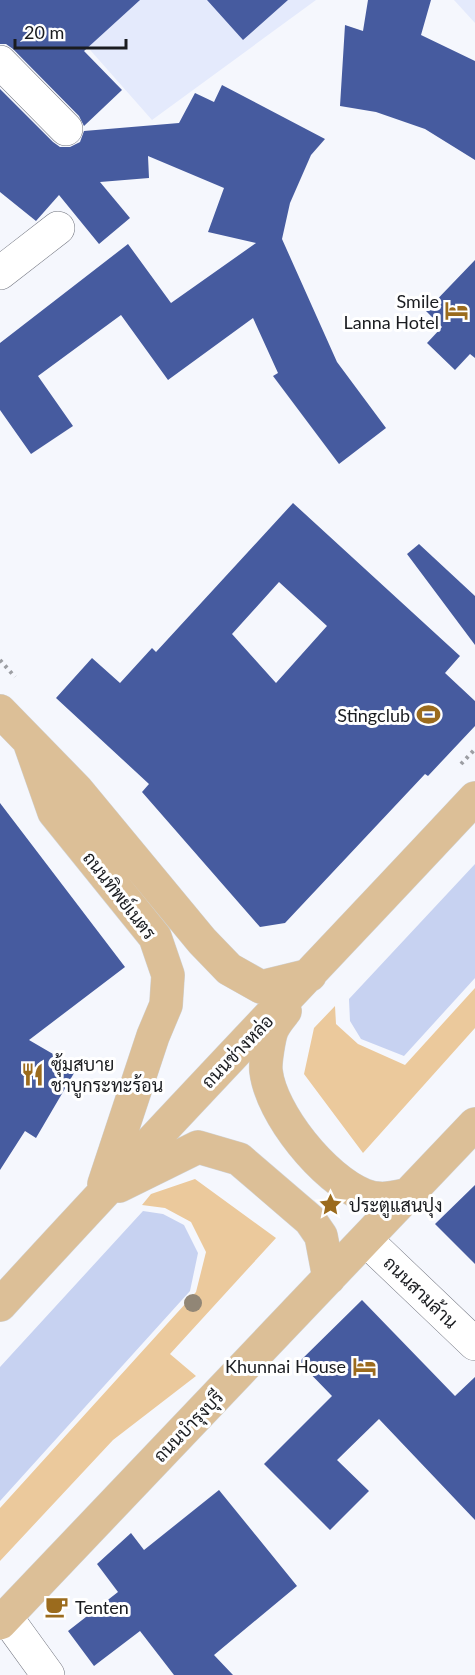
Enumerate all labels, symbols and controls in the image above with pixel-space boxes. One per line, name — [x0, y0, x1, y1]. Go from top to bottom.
scale bar — [15, 12, 126, 50]
text: 20 m — [24, 21, 64, 43]
place label: Smile Lanna Hotel — [344, 290, 439, 333]
hotel icon: Smile Lanna Hotel — [444, 298, 470, 324]
sports icon: Stingclub — [415, 702, 441, 728]
place label: Stingclub — [337, 704, 410, 726]
street label: ถนนทิพย์เนตร — [79, 846, 162, 943]
street label: ถนนช่างหล่อ — [197, 1010, 277, 1092]
place label: ซุ้มสบาย ชาบูกระทะร้อน — [51, 1053, 163, 1099]
restaurant icon: ซุ้มสบาย ชาบูกระทะร้อน — [20, 1061, 46, 1087]
place icon: ประตูแสนปุง — [318, 1192, 344, 1218]
place label: ประตูแสนปุง — [349, 1194, 442, 1219]
street label: ถนนสามล้าน — [379, 1251, 463, 1333]
hotel icon: Khunnai House — [351, 1353, 377, 1379]
place label: Khunnai House — [225, 1355, 346, 1377]
street label: ถนนบำรุงบุรี — [148, 1385, 229, 1468]
cafe icon: Tenten — [44, 1594, 70, 1620]
place label: Tenten — [75, 1596, 129, 1618]

